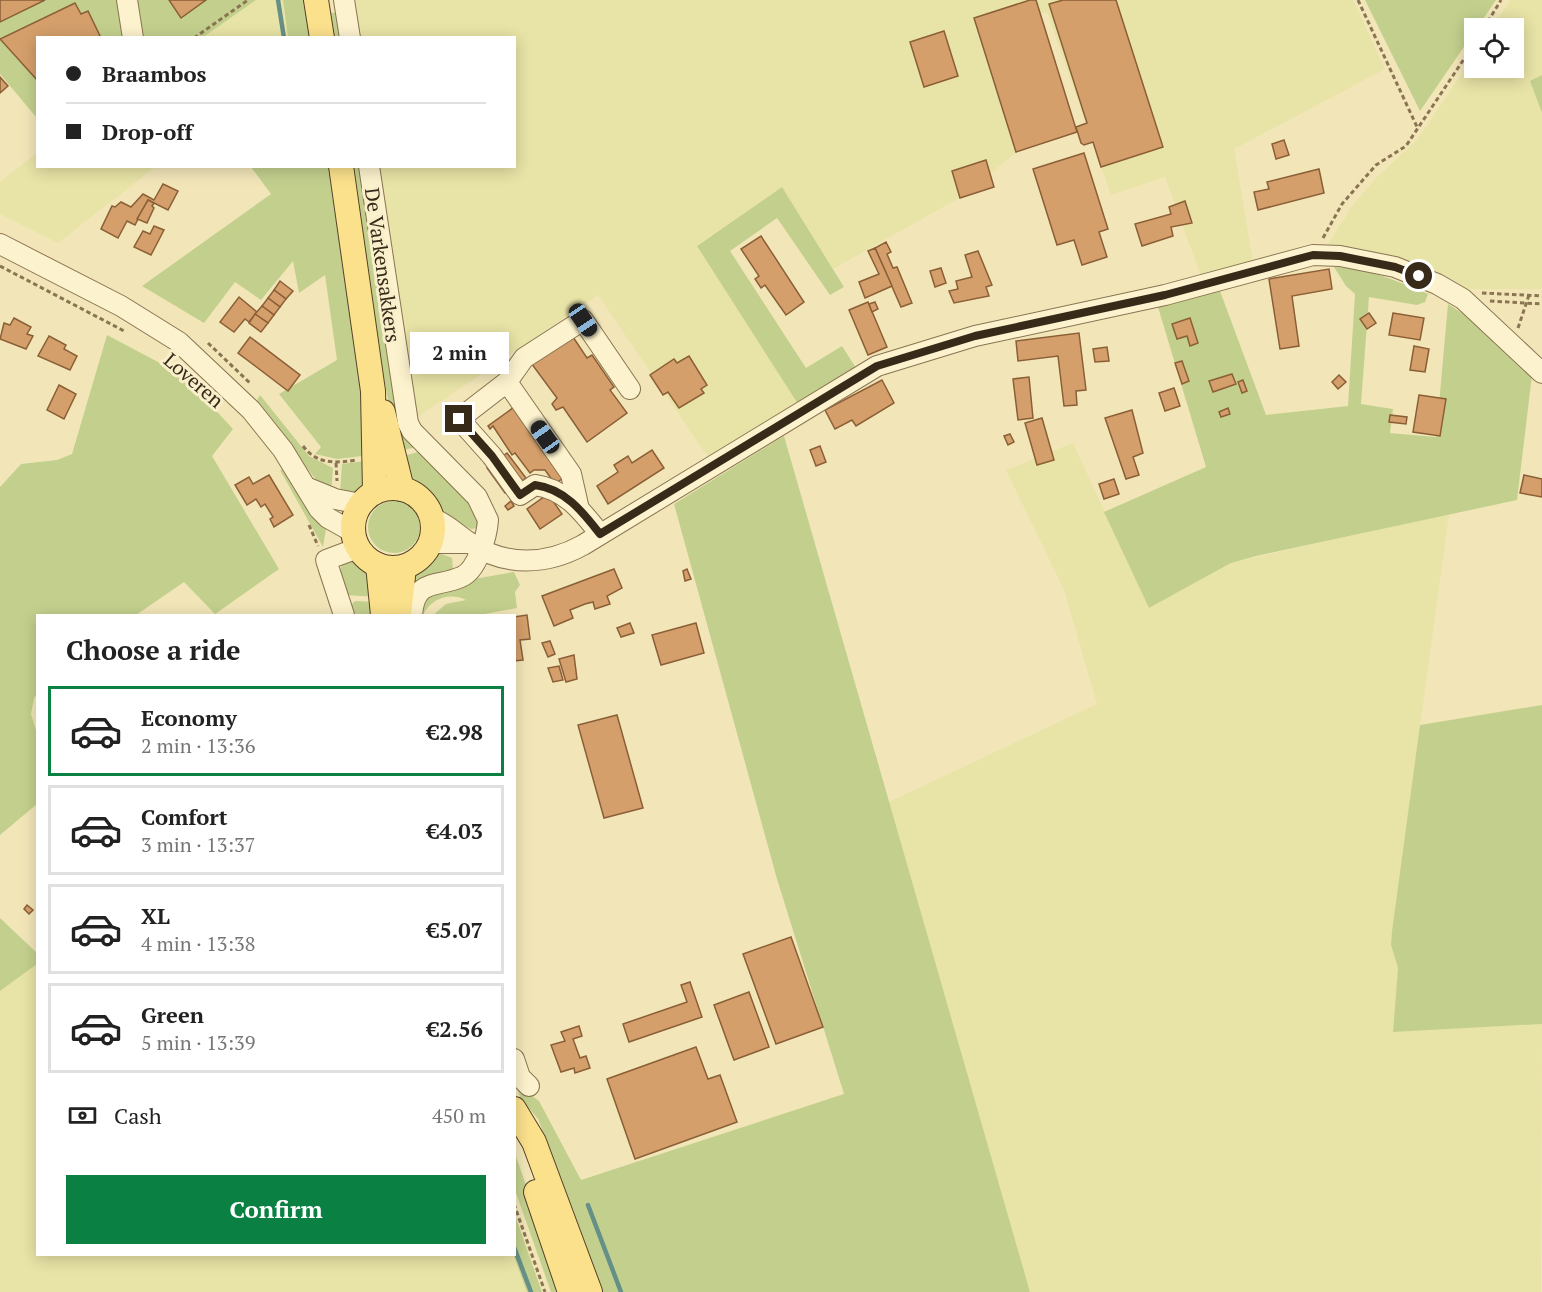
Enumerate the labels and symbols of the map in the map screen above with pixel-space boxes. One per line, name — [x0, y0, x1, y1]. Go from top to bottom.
street label: De Varkensakkers — [359, 186, 407, 344]
route start — [1405, 262, 1432, 289]
car — [565, 300, 601, 340]
callout: 2 min — [410, 332, 508, 374]
street label: Loveren — [158, 346, 230, 414]
route end — [445, 405, 472, 432]
car — [527, 417, 563, 457]

